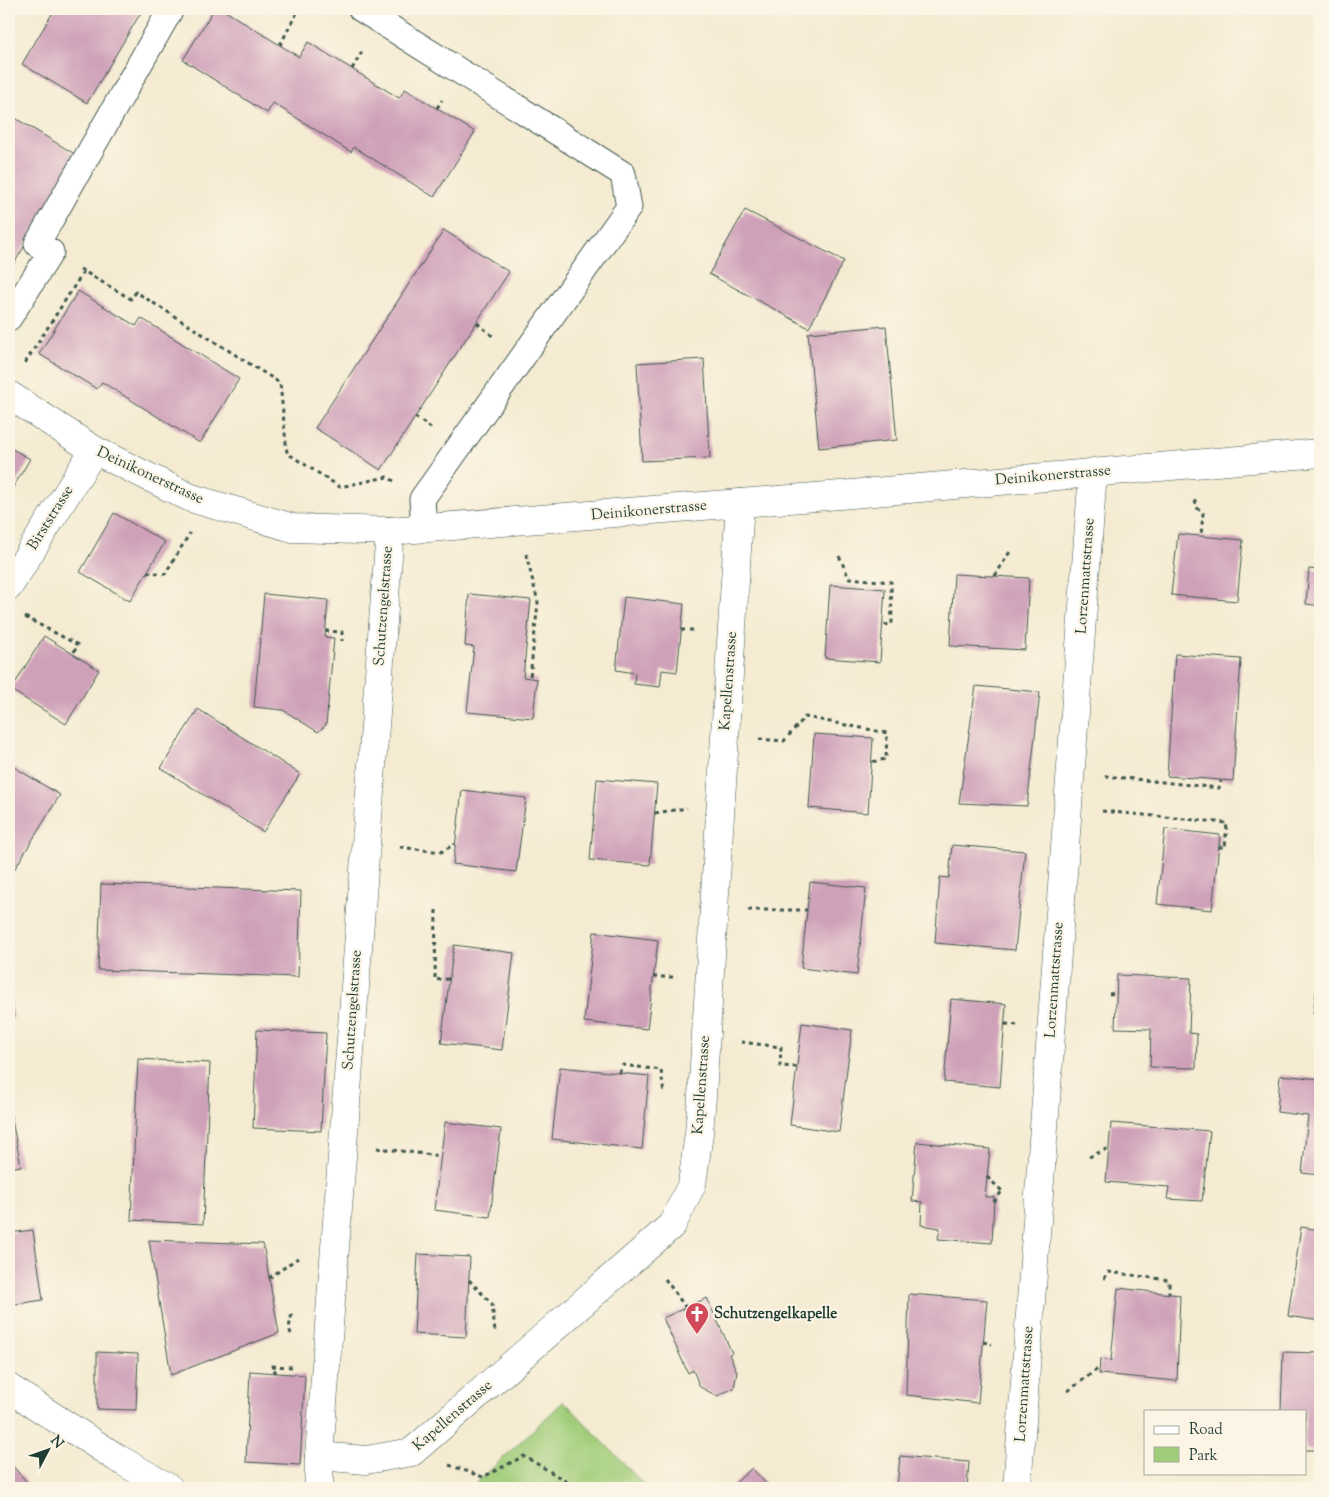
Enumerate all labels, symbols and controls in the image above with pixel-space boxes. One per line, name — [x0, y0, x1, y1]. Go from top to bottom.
street label: Deinikonerstrasse — [93, 442, 207, 510]
street label: Deinikonerstrasse — [994, 460, 1112, 492]
street label: Birststrasse — [23, 482, 79, 554]
street label: Deinikonerstrasse — [590, 495, 708, 527]
street label: Lorzenmattstrasse — [1071, 517, 1101, 635]
street label: Schutzengelstrasse — [369, 545, 399, 667]
street label: Kapellenstrasse — [715, 631, 743, 731]
street label: Lorzenmattstrasse — [1040, 921, 1070, 1039]
street label: Schutzengelstrasse — [338, 949, 368, 1071]
street label: Kapellenstrasse — [688, 1035, 716, 1135]
church icon: Schutzengelkapelle — [684, 1301, 710, 1335]
place label: Schutzengelkapelle — [714, 1304, 837, 1325]
street label: Lorzenmattstrasse — [1010, 1325, 1040, 1443]
street label: Kapellenstrasse — [409, 1376, 497, 1456]
legend — [1144, 1410, 1306, 1474]
text: Road — [1189, 1420, 1223, 1441]
north arrow — [22, 1424, 72, 1474]
text: N — [45, 1432, 68, 1454]
text: Park — [1189, 1446, 1218, 1467]

